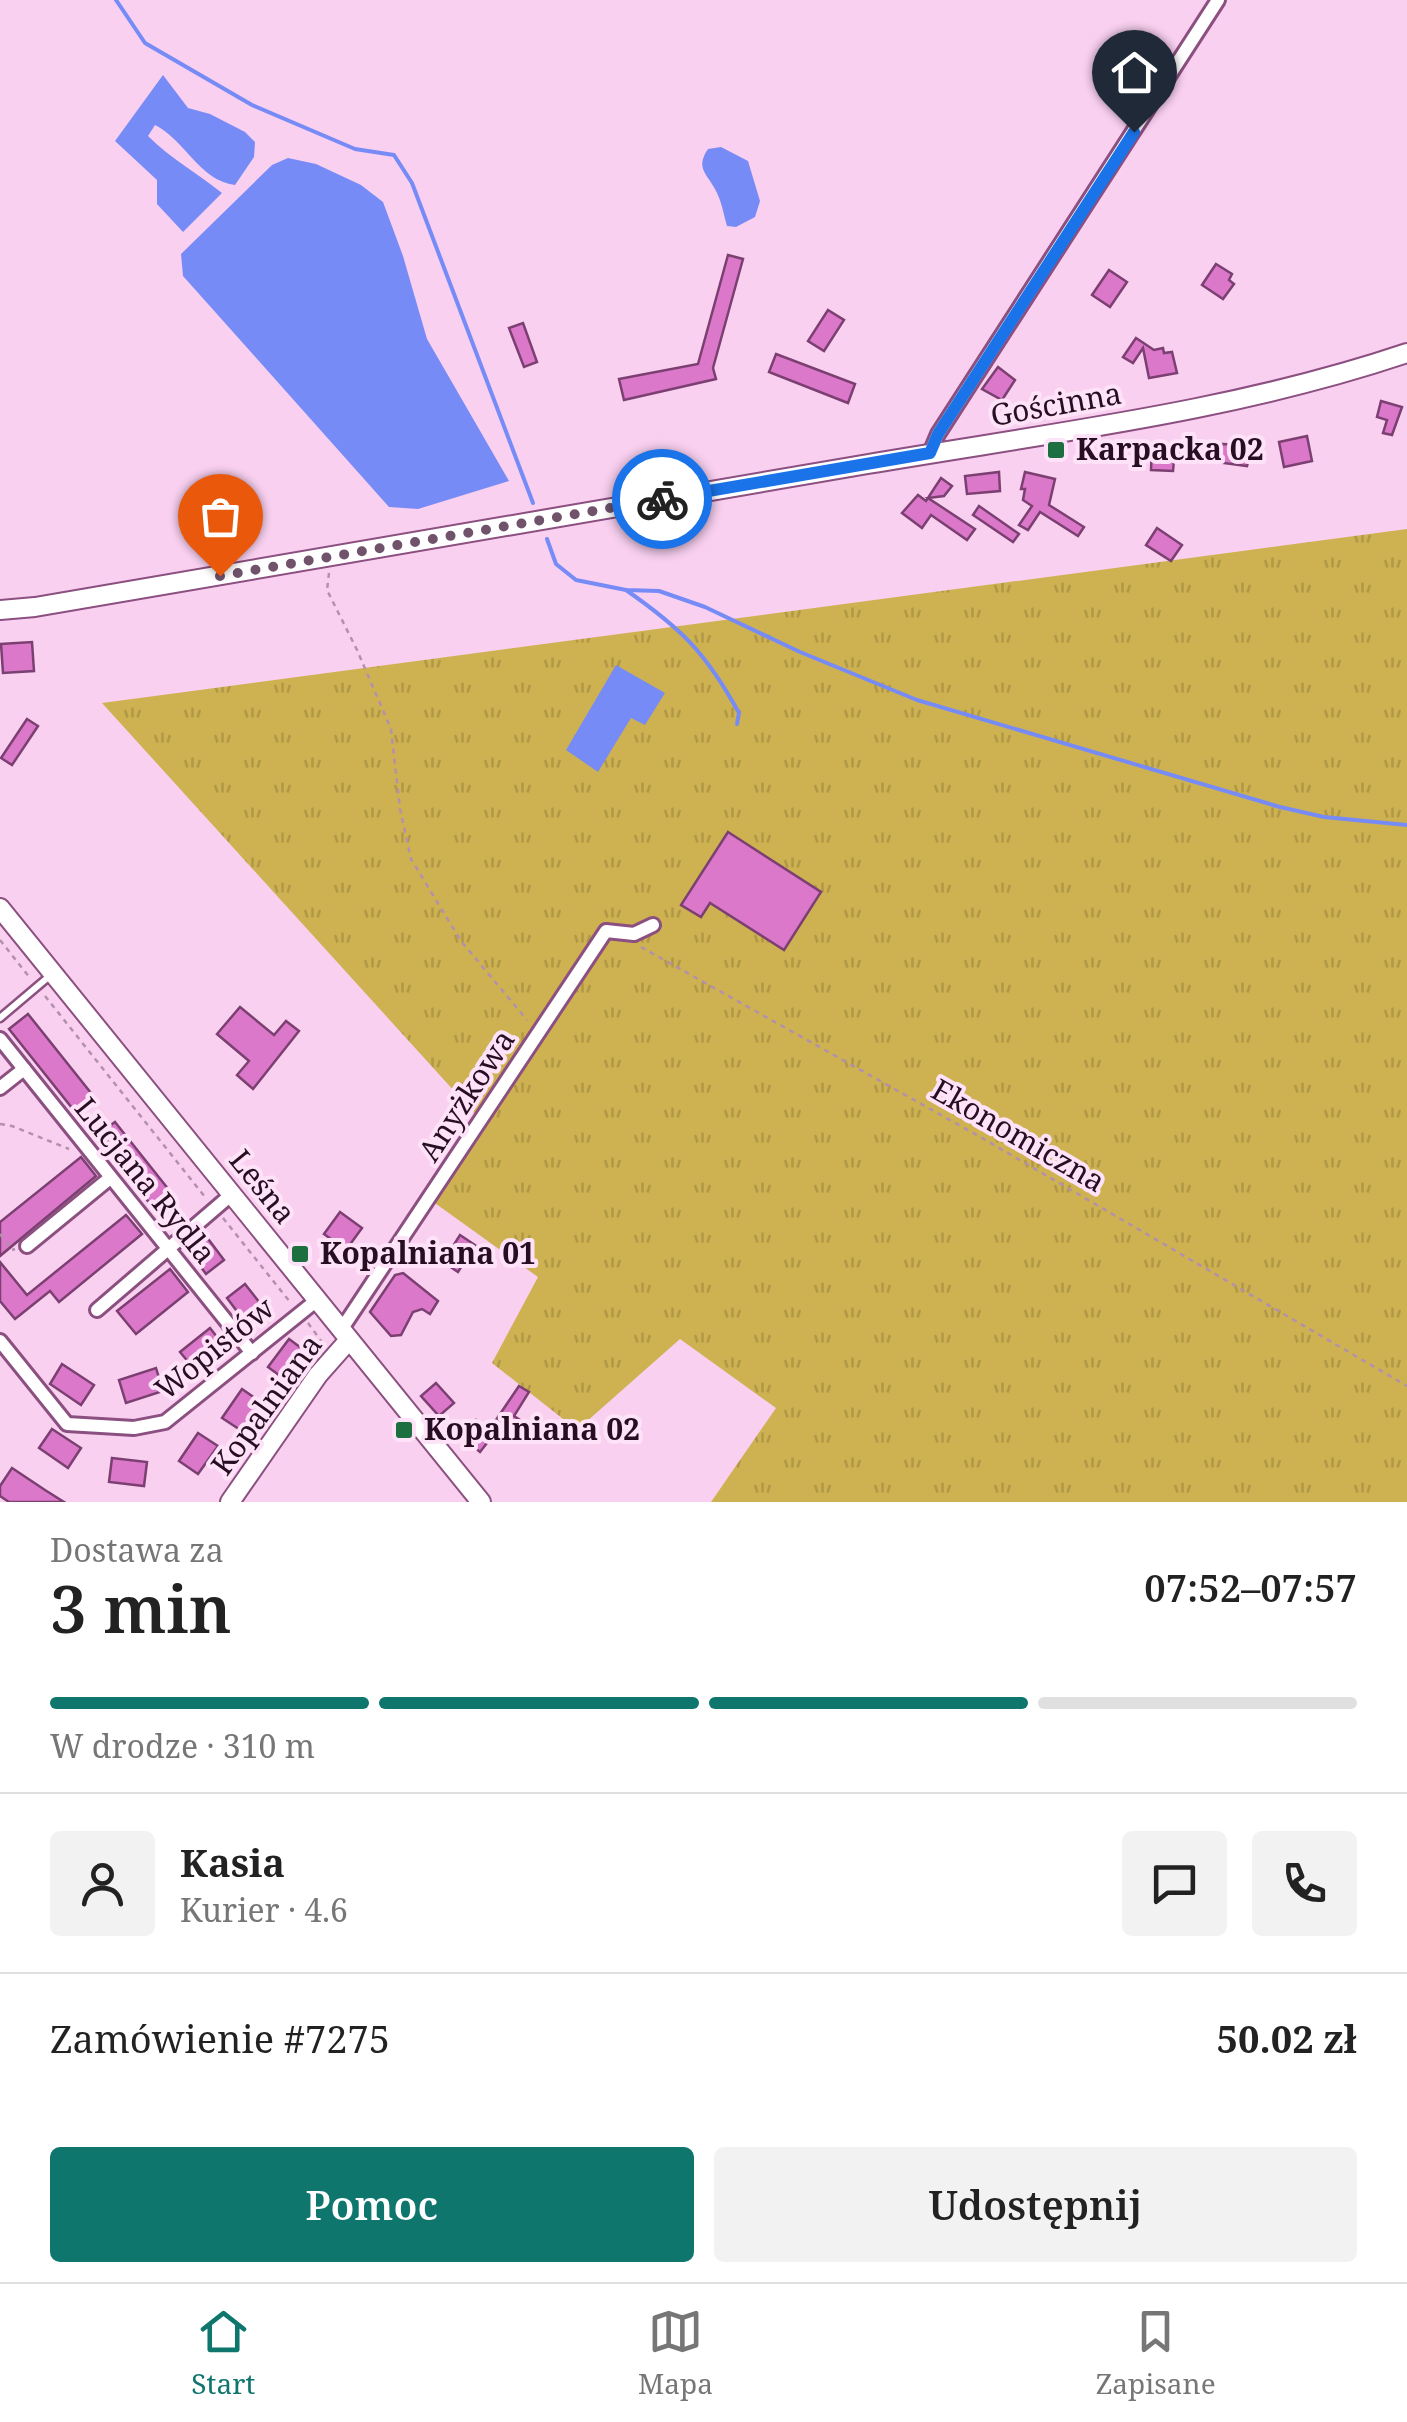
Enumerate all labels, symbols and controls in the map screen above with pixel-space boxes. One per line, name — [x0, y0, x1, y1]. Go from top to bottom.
pin — [1092, 30, 1177, 133]
icon: home — [1107, 45, 1162, 100]
street label: Gościnna — [987, 372, 1124, 435]
place label: Karpacka 02 — [1076, 428, 1264, 469]
marker: Karpacka 02 — [1045, 439, 1067, 461]
courier — [612, 449, 712, 549]
icon: bike — [635, 472, 690, 527]
pin — [178, 474, 263, 577]
icon: bag — [193, 489, 248, 544]
street label: Anyżkowa — [408, 1021, 524, 1169]
street label: Ekonomiczna — [925, 1068, 1113, 1201]
street label: Lucjana Rydla — [66, 1088, 226, 1272]
street label: Leśna — [221, 1140, 306, 1232]
place label: Kopalniana 01 — [320, 1232, 536, 1273]
marker: Kopalniana 01 — [289, 1243, 311, 1265]
street label: Wopistów — [146, 1287, 282, 1409]
street label: Kopalniana — [201, 1326, 331, 1483]
place label: Kopalniana 02 — [424, 1408, 640, 1449]
marker: Kopalniana 02 — [393, 1419, 415, 1441]
text: Dostawa za — [50, 1528, 224, 1571]
text: 07:52–07:57 — [1144, 1561, 1357, 1613]
text: 3 min — [50, 1564, 232, 1652]
text: W drodze · 310 m — [50, 1724, 315, 1767]
button: person — [50, 1831, 155, 1936]
button: chat — [1122, 1831, 1227, 1936]
button: phone — [1252, 1831, 1357, 1936]
text: Kasia — [180, 1836, 285, 1888]
text: Kurier · 4.6 — [180, 1888, 348, 1931]
text: Zamówienie #7275 — [50, 2012, 390, 2064]
text: 50.02 zł — [1217, 2012, 1357, 2064]
button: Pomoc — [50, 2147, 694, 2262]
button: Udostępnij — [714, 2147, 1357, 2262]
tab: Start — [191, 2304, 255, 2402]
tab: Mapa — [638, 2304, 713, 2402]
tab: Zapisane — [1096, 2304, 1216, 2402]

